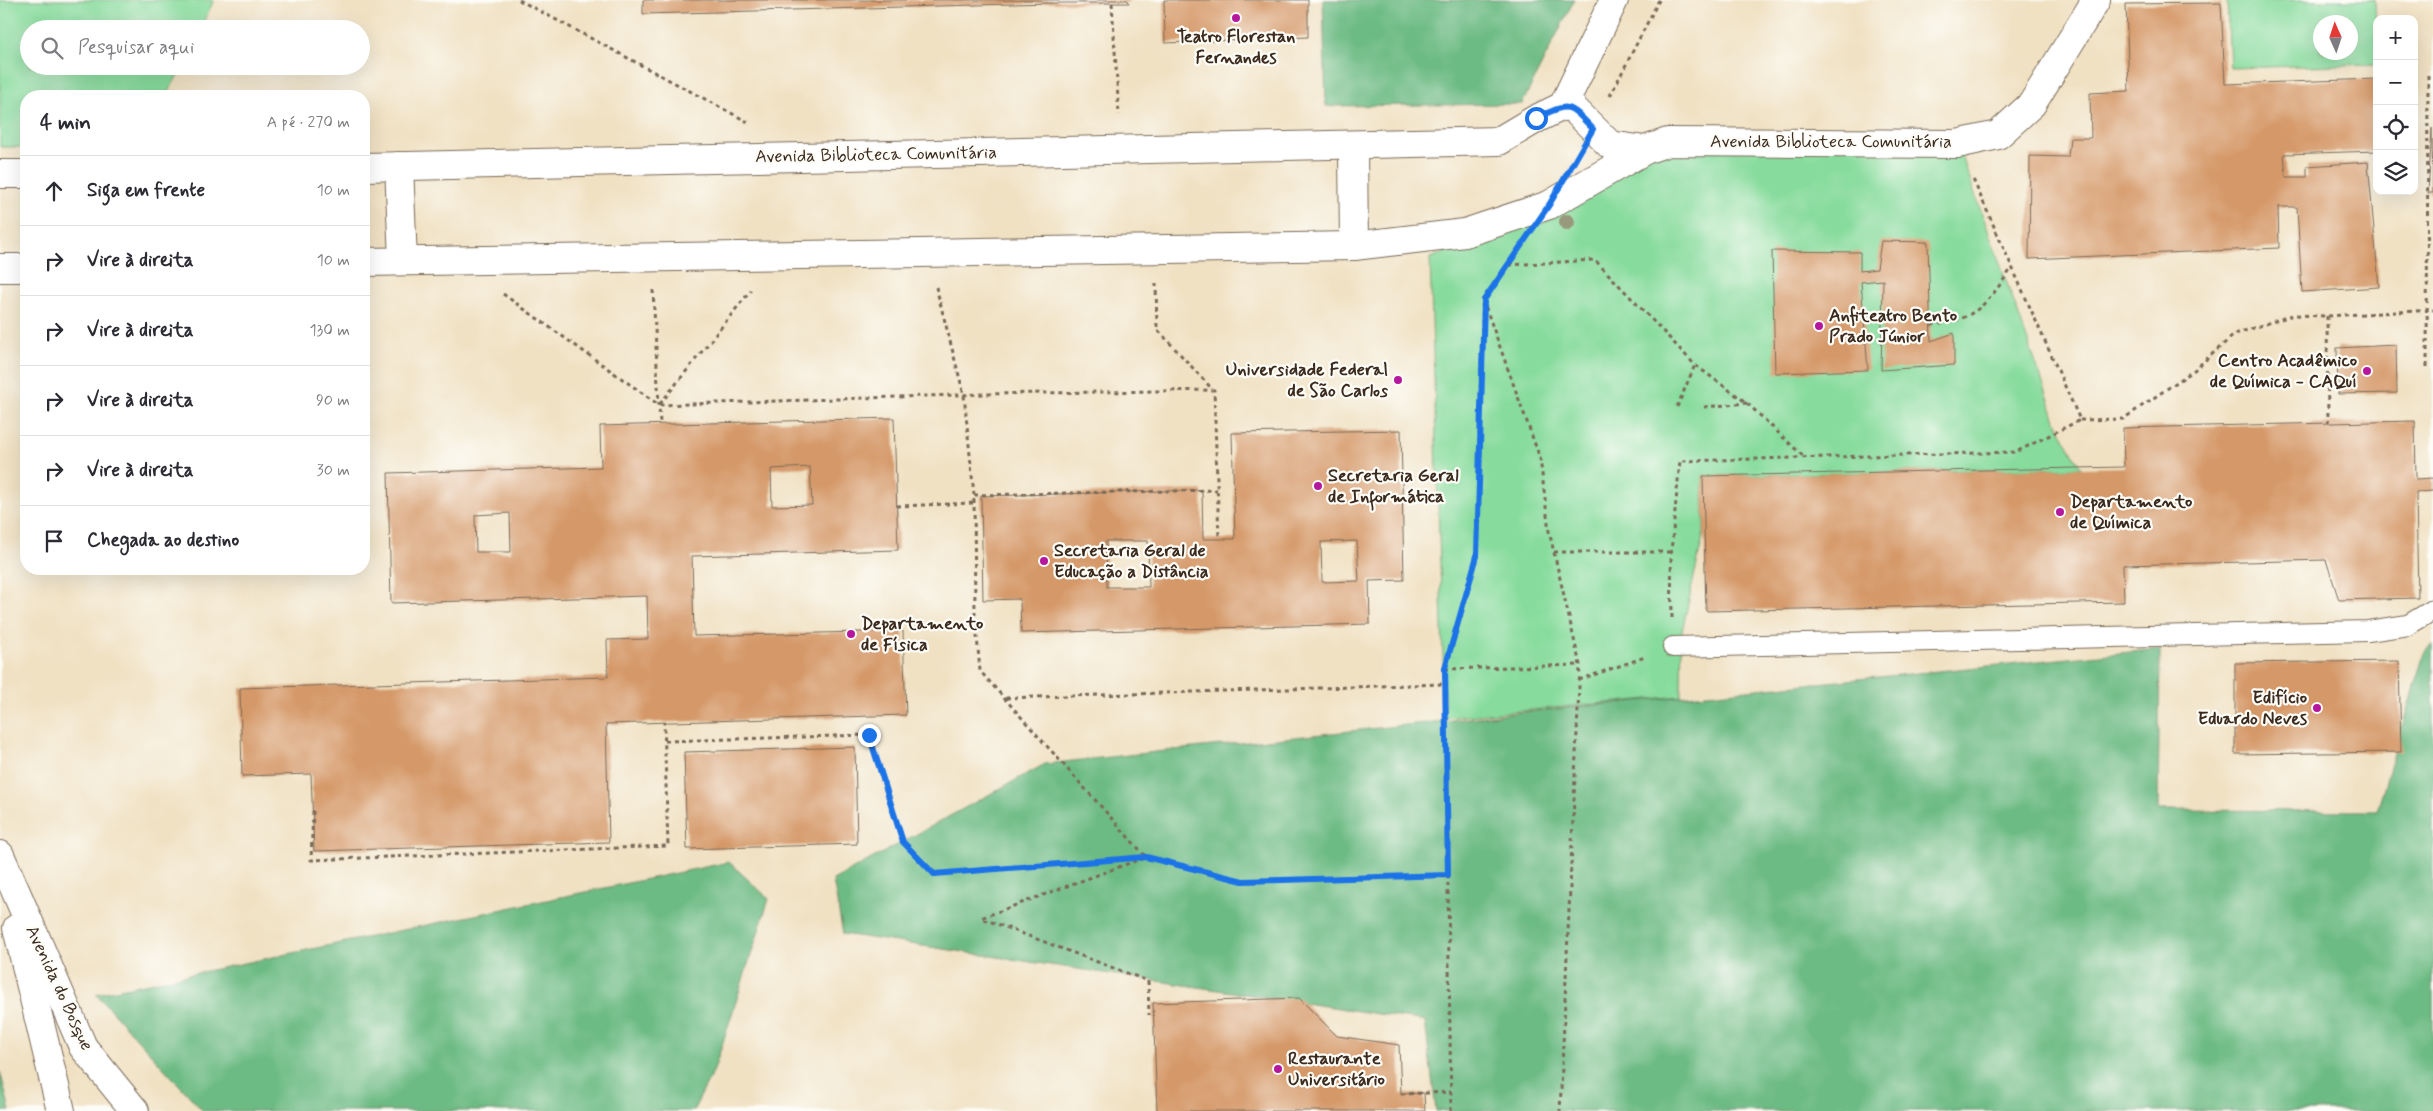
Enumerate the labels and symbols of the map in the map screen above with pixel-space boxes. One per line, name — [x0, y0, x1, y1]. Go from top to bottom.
marker: Teatro Florestan Fernandes — [1230, 12, 1242, 24]
north arrow — [2313, 15, 2358, 60]
place label: Teatro Florestan Fernandes — [1177, 25, 1295, 70]
route start — [1525, 107, 1548, 130]
street label: Avenida Biblioteca Comunitária — [1710, 130, 1952, 154]
street label: Avenida Biblioteca Comunitária — [755, 141, 997, 169]
place label: Anfiteatro Bento Prado Júnior — [1829, 304, 1957, 349]
marker: Anfiteatro Bento Prado Júnior — [1813, 320, 1825, 332]
place label: Centro Acadêmico de Química - CAQuí — [2210, 349, 2357, 394]
place label: Universidade Federal de São Carlos — [1226, 358, 1388, 403]
marker: Centro Acadêmico de Química - CAQuí — [2361, 365, 2373, 377]
marker: Universidade Federal de São Carlos — [1392, 374, 1404, 386]
place label: Secretaria Geral de Informática — [1328, 464, 1459, 511]
marker: Secretaria Geral de Informática — [1312, 480, 1324, 492]
place label: Departamento de Química — [2070, 490, 2192, 535]
marker: Departamento de Química — [2054, 506, 2066, 518]
place label: Secretaria Geral de Educação a Distância — [1054, 539, 1209, 584]
marker: Secretaria Geral de Educação a Distância — [1038, 555, 1050, 567]
place label: Departamento de Física — [861, 612, 983, 657]
marker: Departamento de Física — [845, 628, 857, 640]
place label: Edifício Eduardo Neves — [2198, 686, 2307, 731]
marker: Edifício Eduardo Neves — [2311, 702, 2323, 714]
route end — [858, 724, 881, 747]
street label: Avenida do Bosque — [19, 921, 99, 1055]
place label: Restaurante Universitário — [1288, 1047, 1385, 1092]
marker: Restaurante Universitário — [1272, 1063, 1284, 1075]

